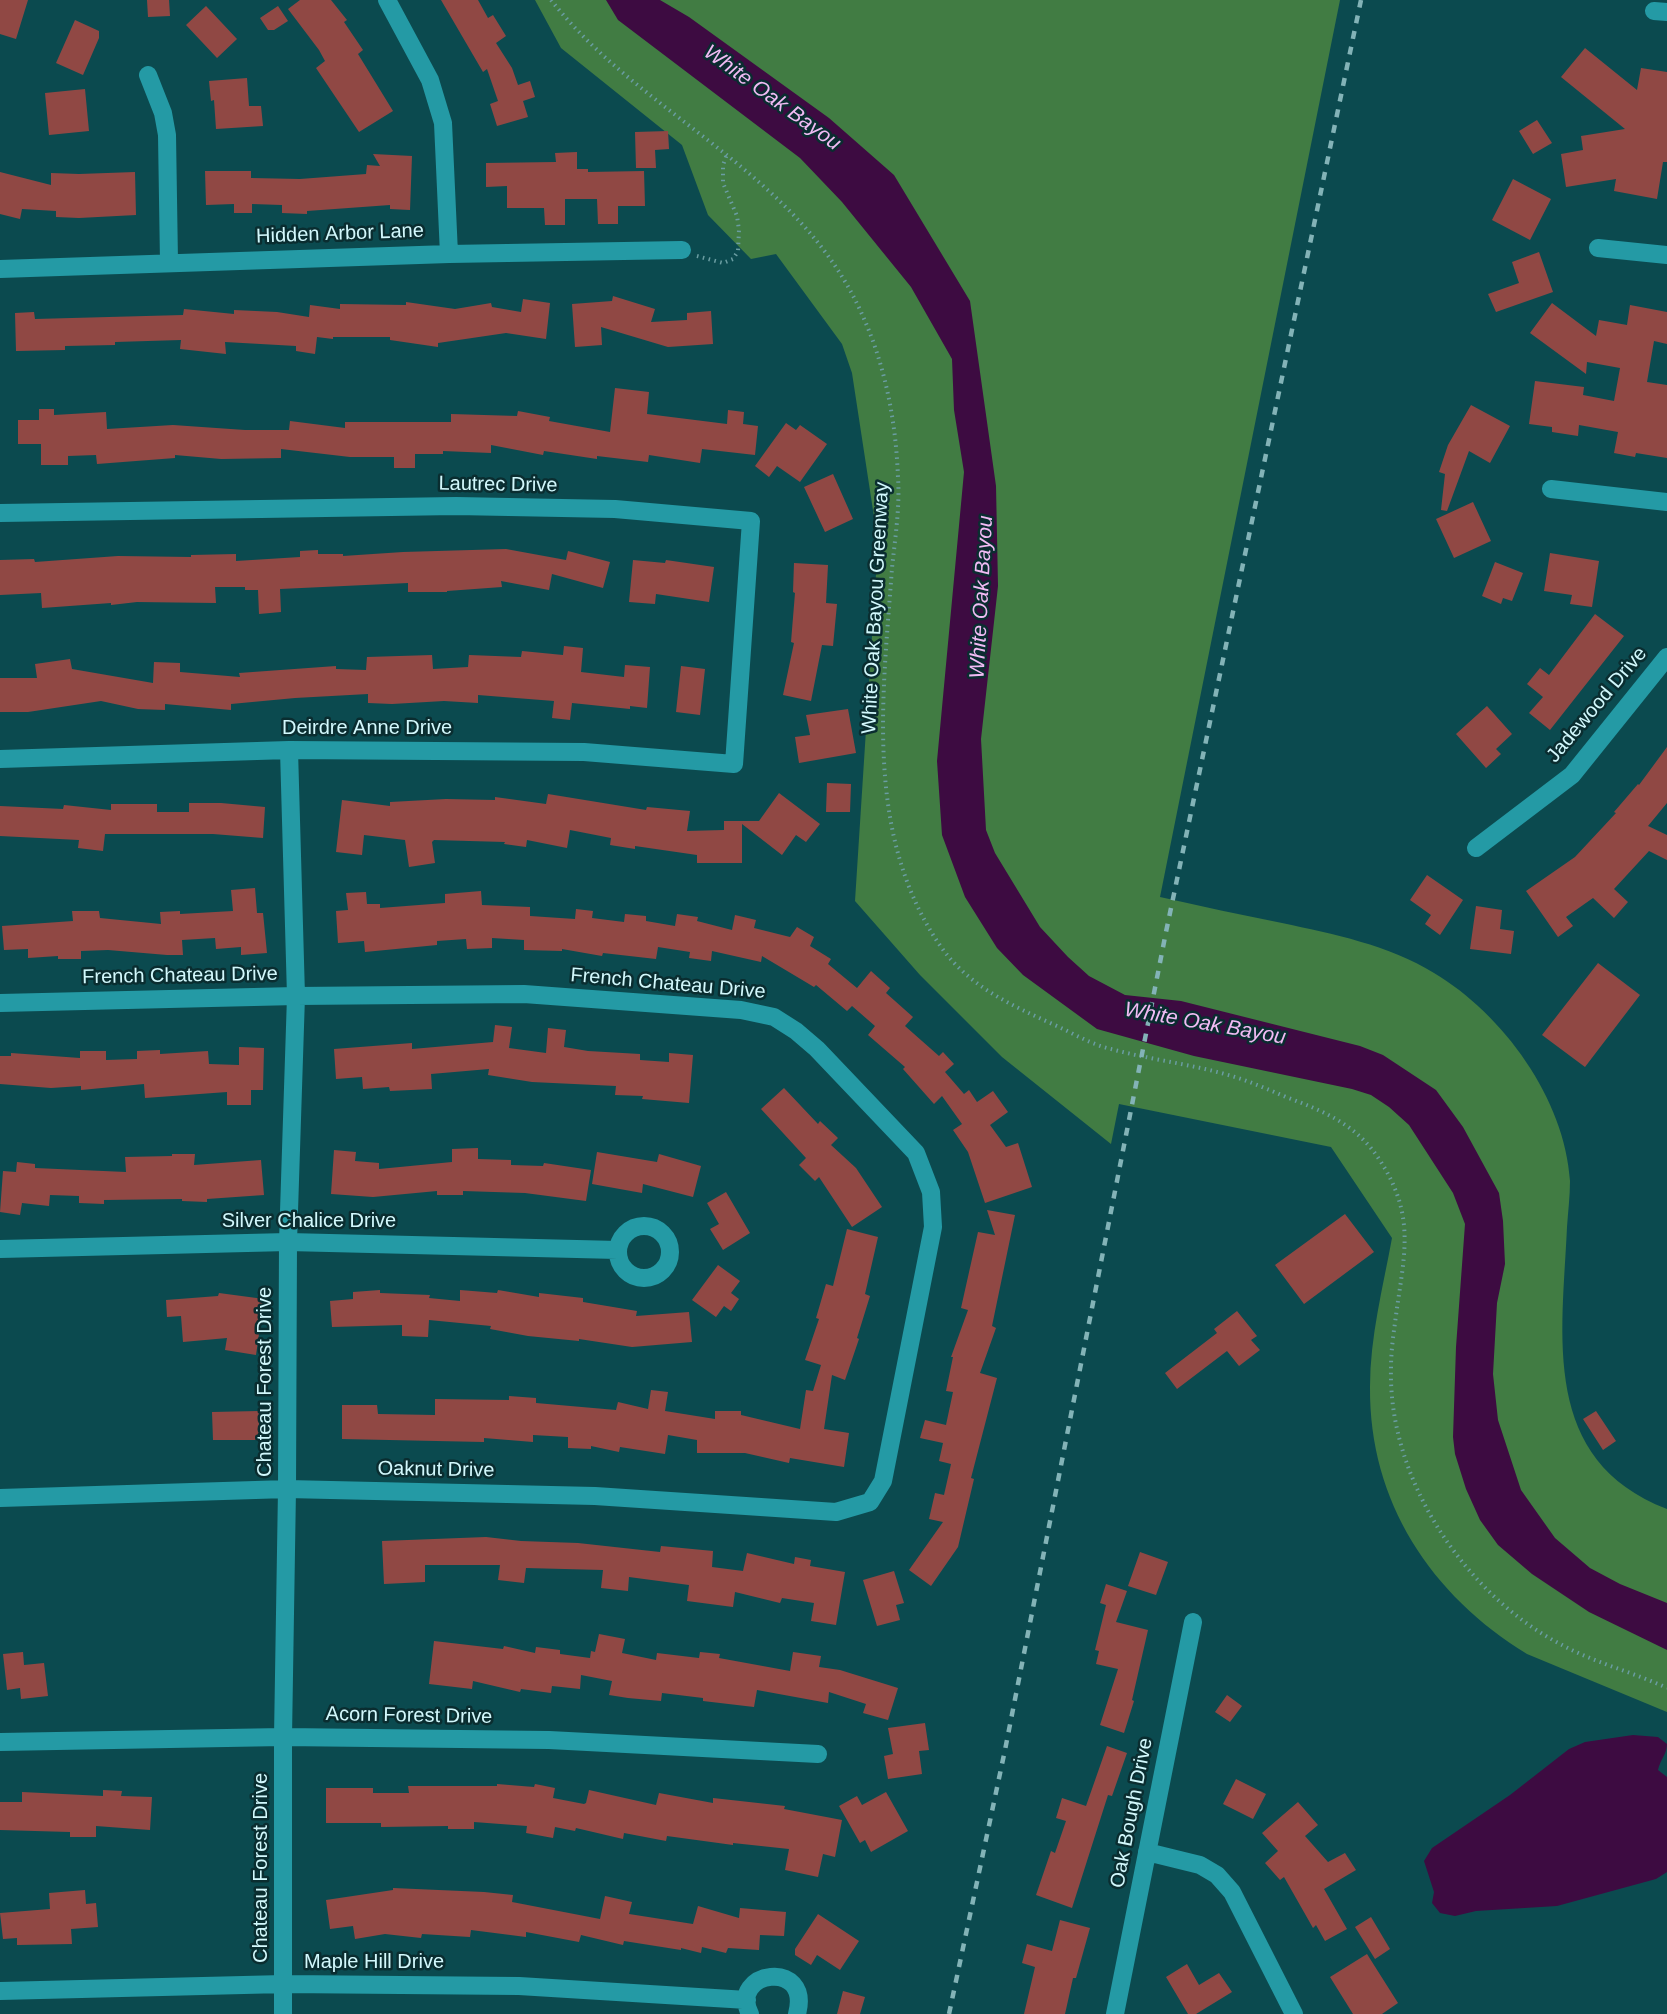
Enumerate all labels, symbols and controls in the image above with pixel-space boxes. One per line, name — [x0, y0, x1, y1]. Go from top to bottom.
water label: White Oak Bayou — [698, 40, 846, 156]
street label: Hidden Arbor Lane — [256, 219, 424, 249]
street label: Lautrec Drive — [438, 472, 558, 498]
street label: White Oak Bayou Greenway — [857, 481, 895, 735]
water label: White Oak Bayou — [965, 515, 999, 679]
street label: Jadewood Drive — [1542, 642, 1652, 768]
street label: Deirdre Anne Drive — [282, 716, 452, 740]
street label: French Chateau Drive — [82, 962, 278, 990]
street label: French Chateau Drive — [570, 964, 766, 1004]
water label: White Oak Bayou — [1122, 997, 1288, 1051]
street label: Silver Chalice Drive — [222, 1209, 396, 1233]
street label: Chateau Forest Drive — [253, 1287, 277, 1477]
street label: Oaknut Drive — [377, 1457, 495, 1483]
street label: Acorn Forest Drive — [325, 1703, 493, 1729]
street label: Oak Bough Drive — [1106, 1736, 1158, 1890]
street label: Chateau Forest Drive — [249, 1773, 273, 1963]
street label: Maple Hill Drive — [304, 1950, 444, 1974]

